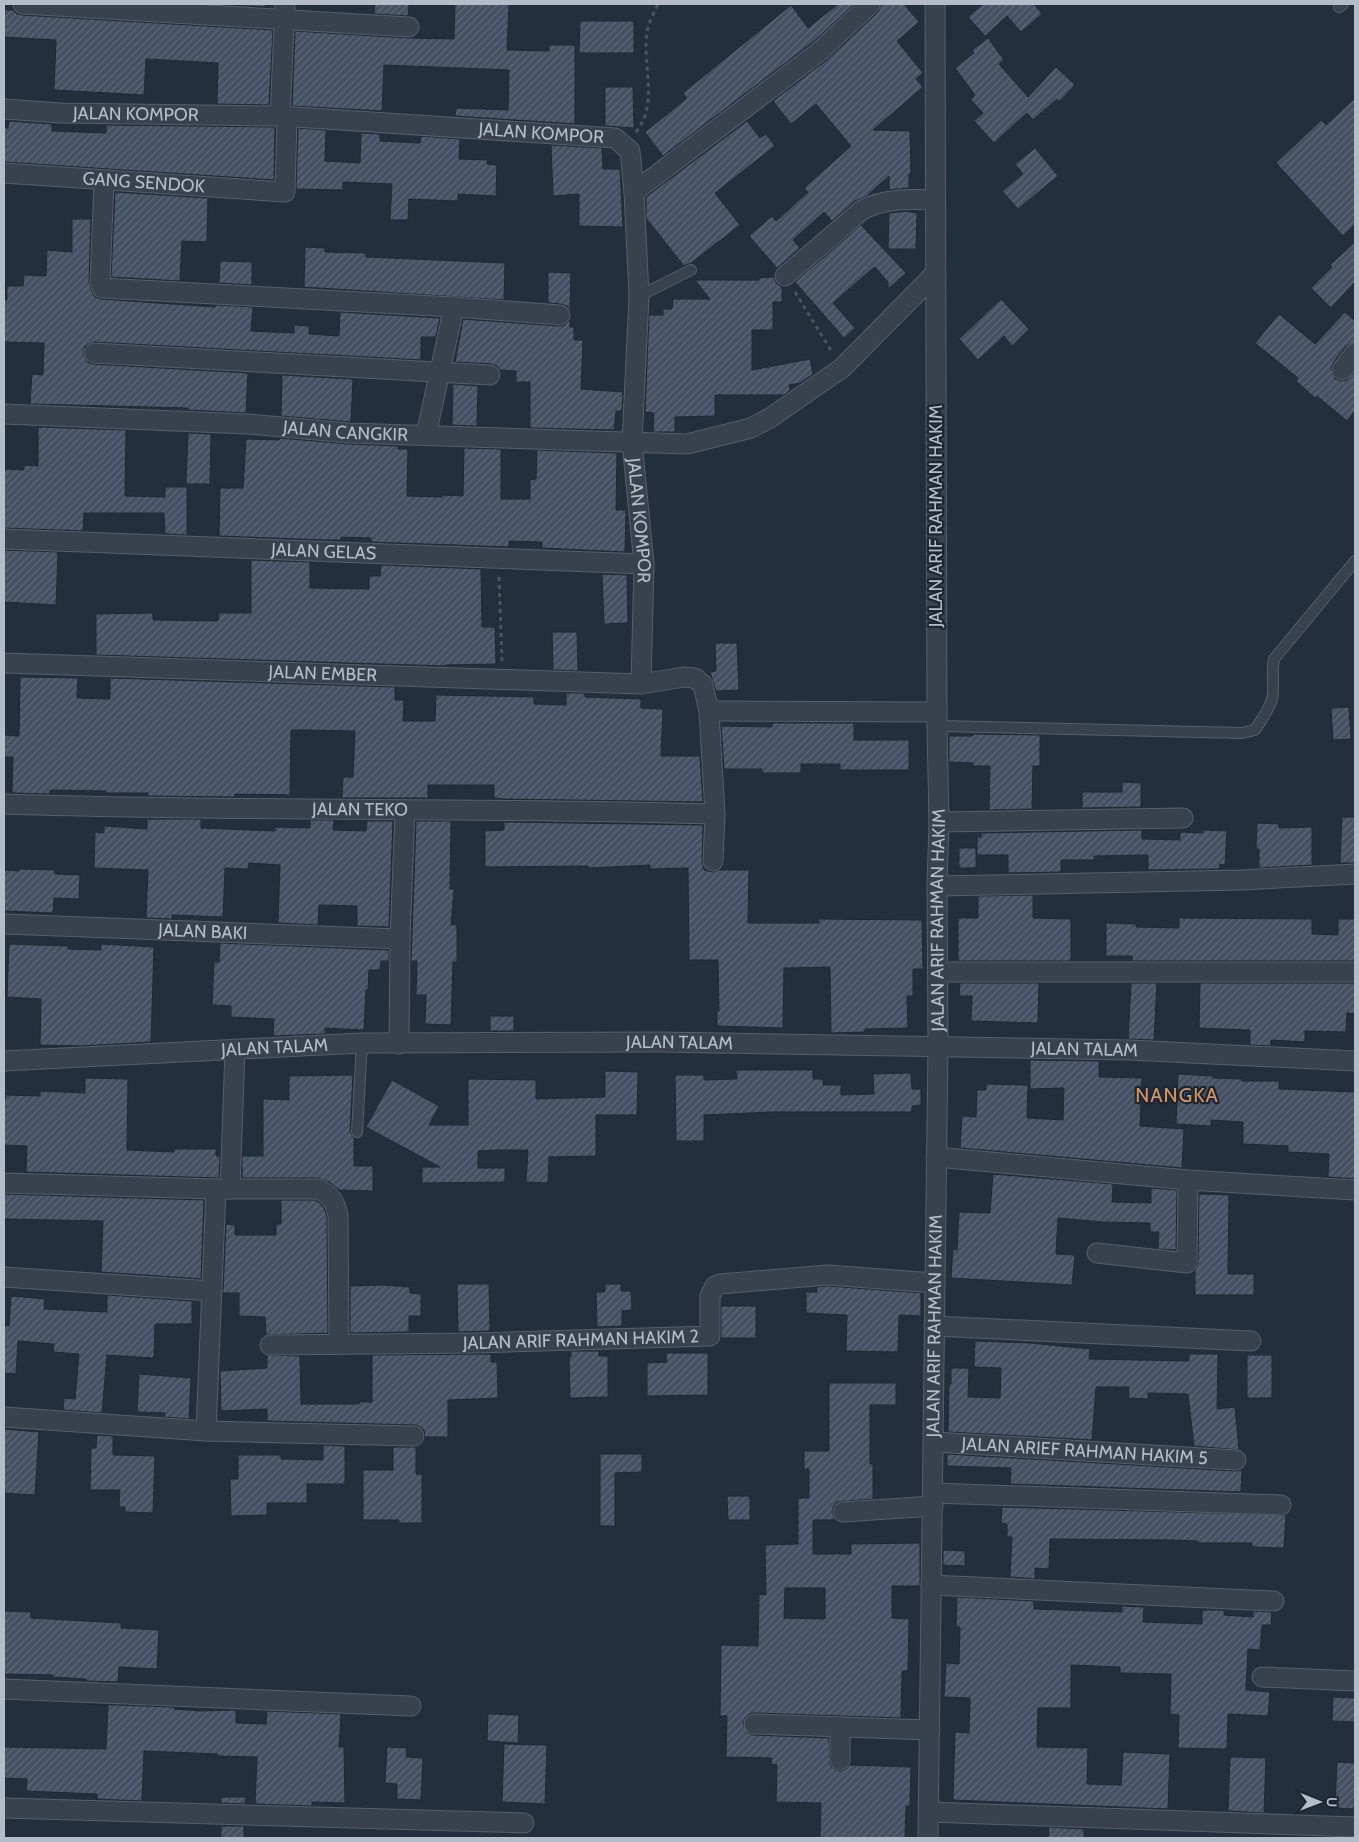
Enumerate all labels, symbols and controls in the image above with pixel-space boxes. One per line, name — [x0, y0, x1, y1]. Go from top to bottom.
street label: JALAN KOMPOR — [72, 102, 199, 126]
street label: JALAN KOMPOR — [477, 118, 605, 148]
street label: GANG SENDOK — [82, 167, 206, 198]
street label: JALAN ARIF RAHMAN HAKIM — [925, 405, 947, 628]
street label: JALAN CANGKIR — [281, 416, 408, 446]
street label: JALAN KOMPOR — [623, 456, 655, 583]
street label: JALAN GELAS — [270, 538, 377, 565]
street label: JALAN EMBER — [267, 661, 378, 686]
street label: JALAN TEKO — [311, 798, 408, 821]
street label: JALAN ARIF RAHMAN HAKIM — [926, 808, 950, 1033]
street label: JALAN BAKI — [157, 919, 248, 944]
street label: JALAN TALAM — [625, 1031, 733, 1054]
street label: JALAN TALAM — [220, 1034, 329, 1061]
street label: JALAN TALAM — [1030, 1037, 1139, 1061]
district label: NANGKA — [1135, 1083, 1219, 1107]
street label: JALAN ARIF RAHMAN HAKIM — [922, 1215, 947, 1439]
street label: JALAN ARIF RAHMAN HAKIM 2 — [462, 1325, 699, 1354]
street label: JALAN ARIEF RAHMAN HAKIM 5 — [960, 1433, 1208, 1469]
north arrow — [1294, 1777, 1344, 1827]
text: U — [1323, 1797, 1341, 1807]

